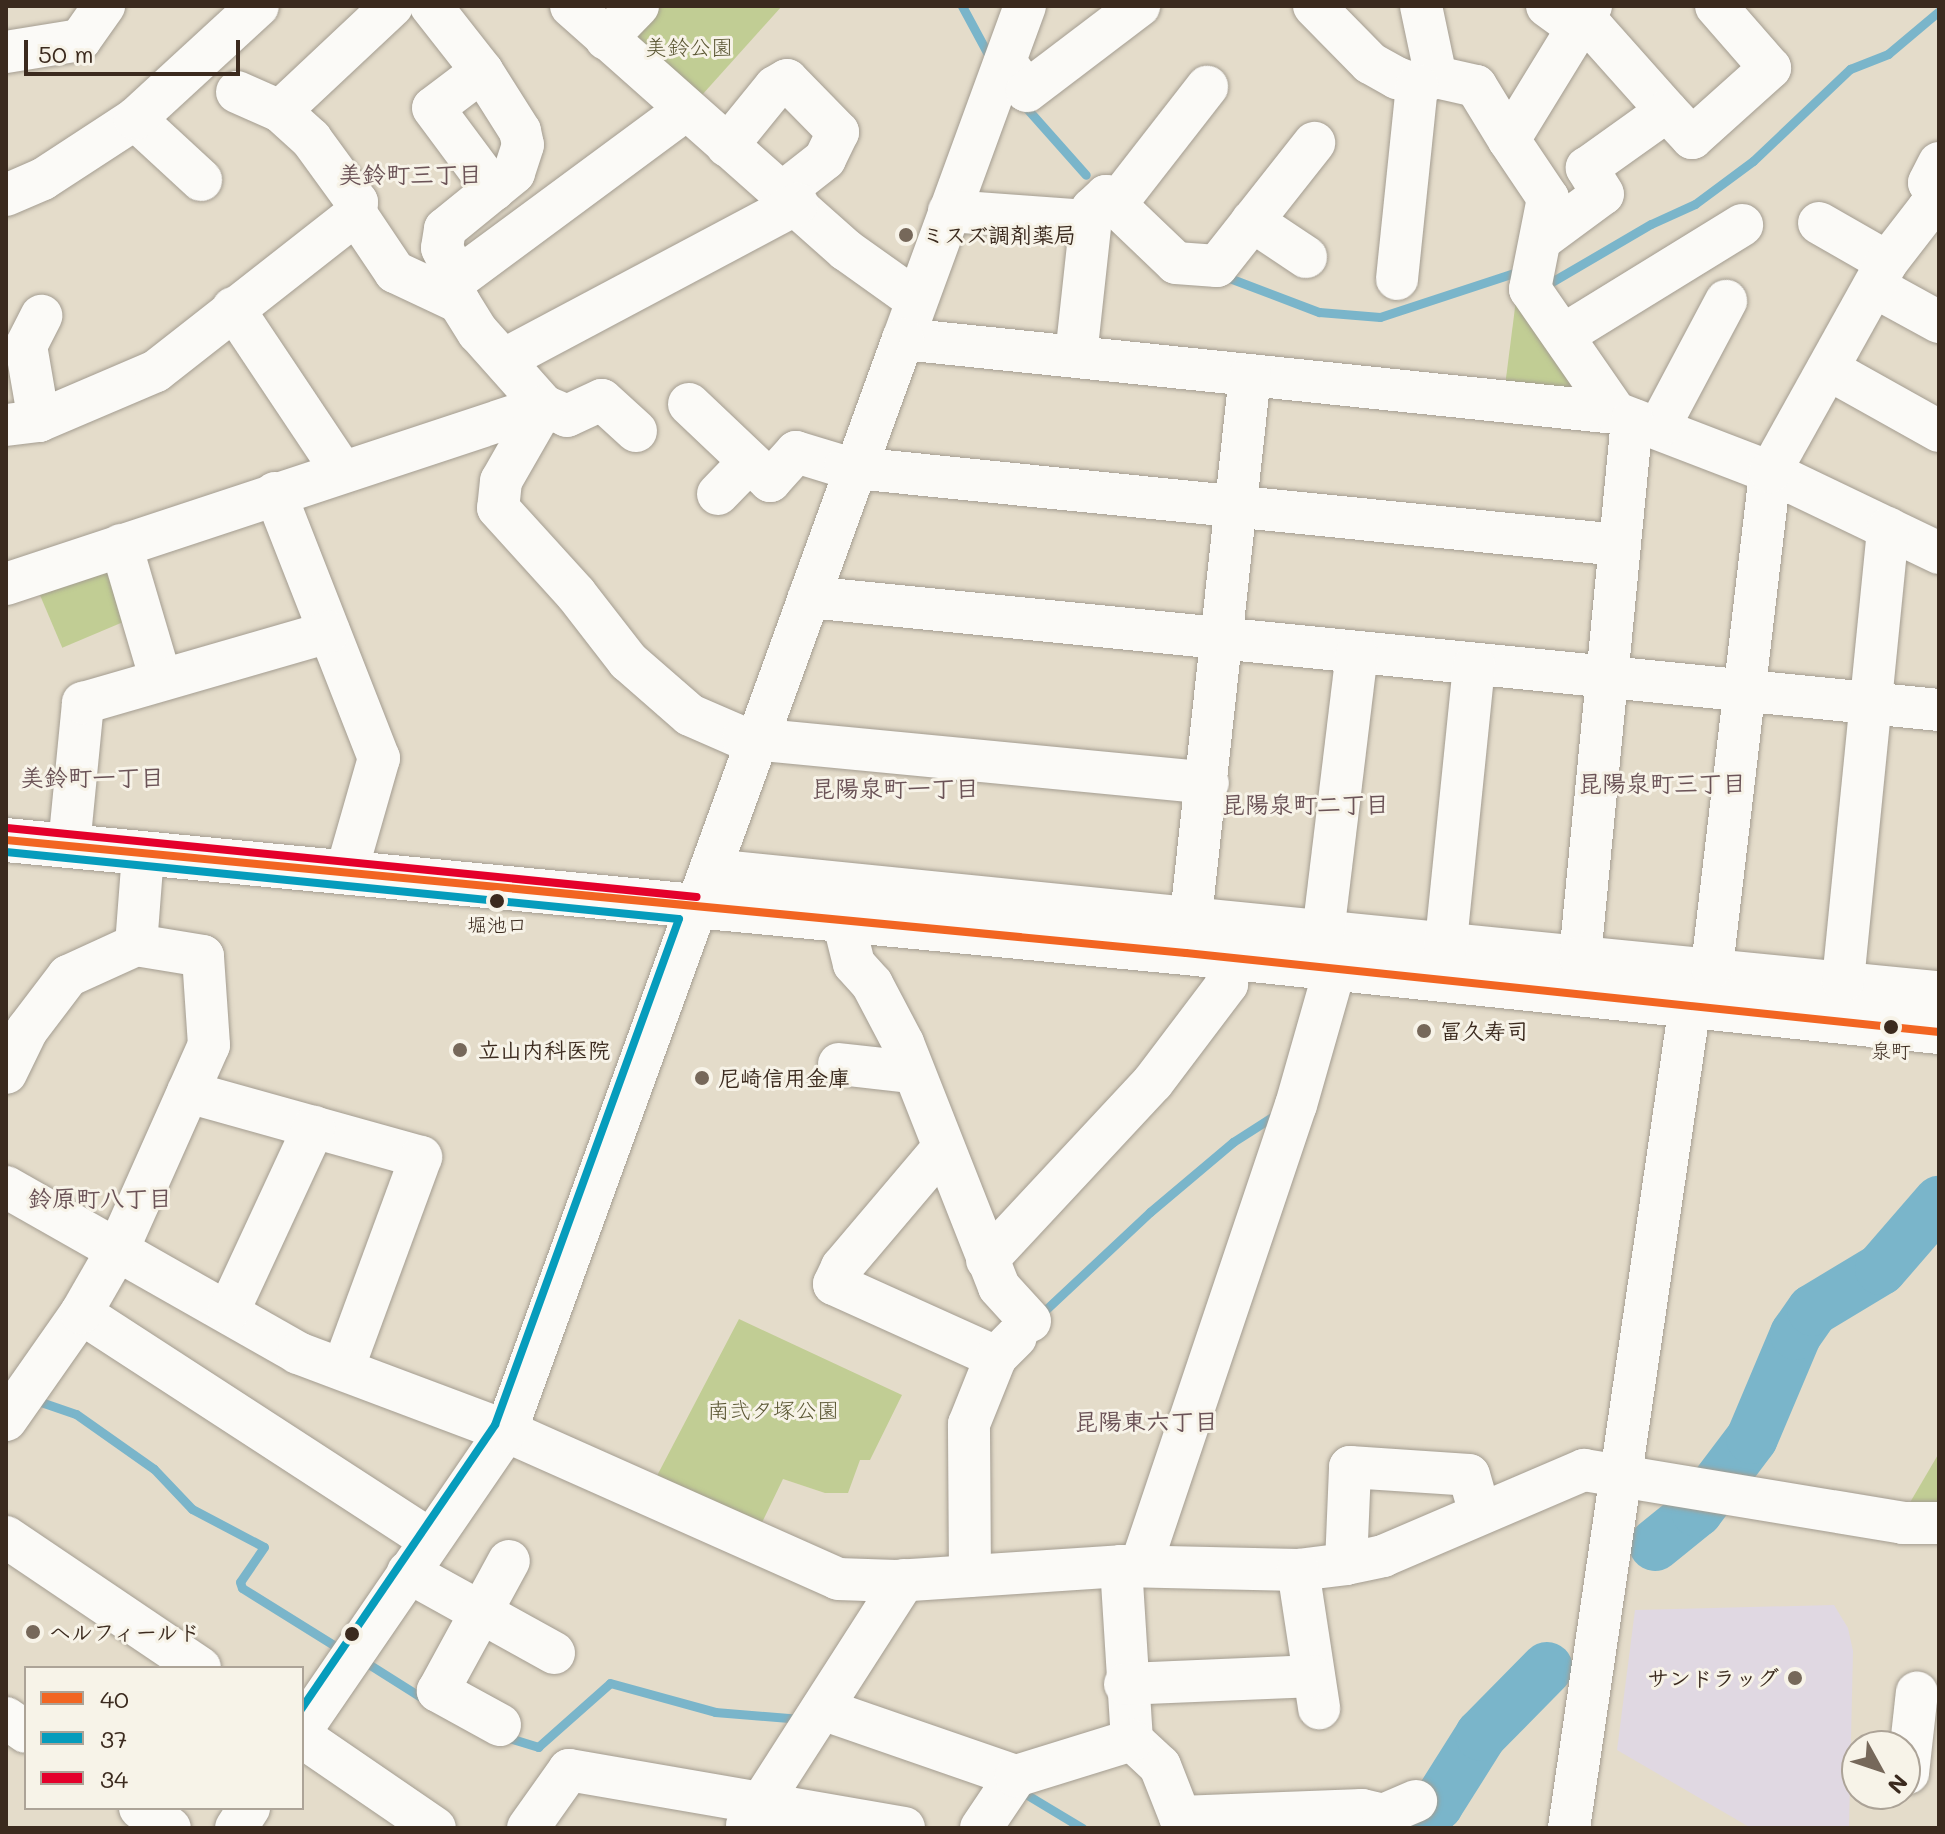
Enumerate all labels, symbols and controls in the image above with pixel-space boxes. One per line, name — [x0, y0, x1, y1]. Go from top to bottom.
scale bar — [28, 24, 244, 74]
park label: 美鈴公園 — [645, 34, 733, 60]
text: 50 m — [38, 38, 94, 69]
district label: 美鈴町三丁目 — [338, 160, 482, 188]
place label: ミスズ調剤薬局 — [922, 222, 1076, 248]
marker: ミスズ調剤薬局 — [897, 226, 915, 244]
district label: 美鈴町一丁目 — [20, 763, 164, 791]
district label: 昆陽泉町三丁目 — [1578, 769, 1746, 797]
district label: 昆陽泉町一丁目 — [811, 774, 979, 802]
district label: 昆陽泉町二丁目 — [1221, 790, 1389, 818]
marker: 堀池口 — [489, 893, 505, 909]
place label: 堀池口 — [467, 912, 527, 936]
place label: 冨久寿司 — [1440, 1018, 1528, 1044]
marker: 泉町 — [1883, 1019, 1899, 1035]
marker: 冨久寿司 — [1415, 1022, 1433, 1040]
place label: 立山内科医院 — [478, 1037, 610, 1063]
place label: 泉町 — [1871, 1038, 1911, 1062]
marker: 立山内科医院 — [449, 1039, 471, 1061]
place label: 尼崎信用金庫 — [718, 1065, 850, 1091]
marker: 尼崎信用金庫 — [693, 1069, 711, 1087]
district label: 鈴原町八丁目 — [28, 1184, 172, 1212]
park label: 南弐タ塚公園 — [707, 1397, 839, 1423]
district label: 昆陽東六丁目 — [1074, 1407, 1218, 1435]
place label: ヘルフィールド — [49, 1619, 203, 1645]
marker: ヘルフィールド — [24, 1623, 42, 1641]
unlabelled marker — [344, 1626, 360, 1642]
place label: サンドラッグ — [1647, 1665, 1779, 1691]
legend — [24, 1666, 304, 1810]
marker: サンドラッグ — [1786, 1669, 1804, 1687]
text: 40 — [100, 1683, 129, 1714]
text: 37 — [100, 1723, 127, 1754]
north arrow — [1841, 1730, 1921, 1810]
text: 34 — [100, 1763, 128, 1794]
text: N — [1882, 1769, 1915, 1800]

